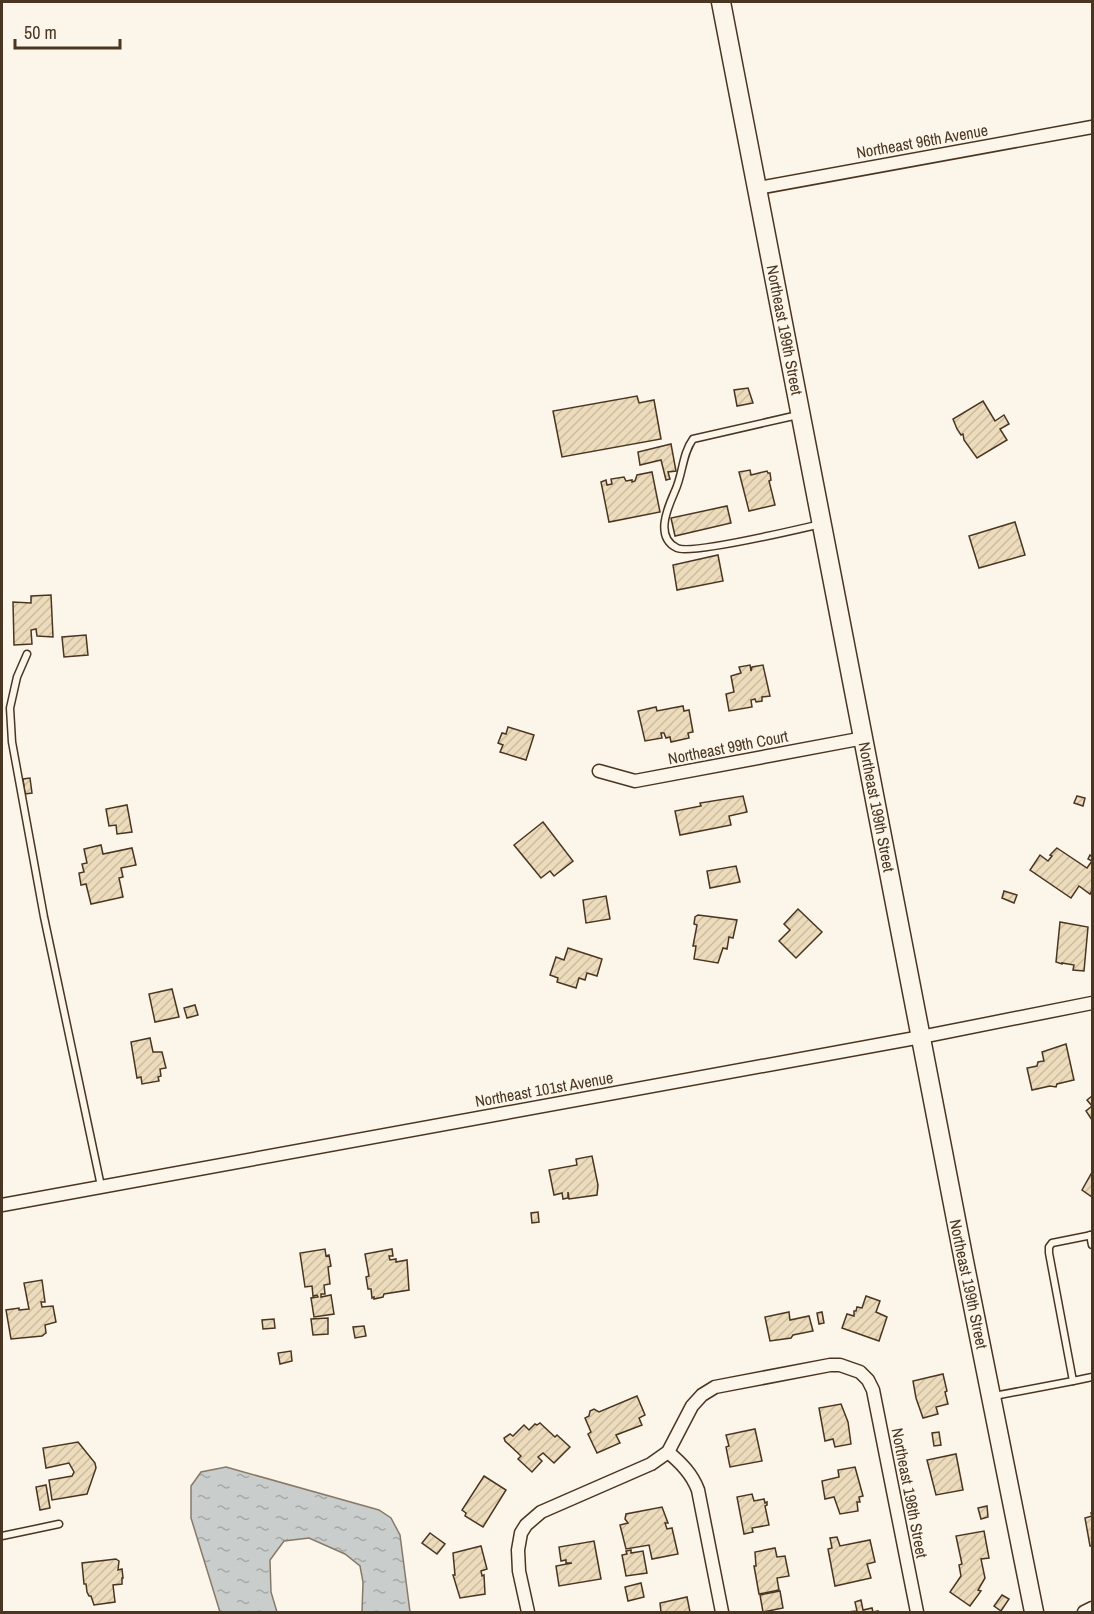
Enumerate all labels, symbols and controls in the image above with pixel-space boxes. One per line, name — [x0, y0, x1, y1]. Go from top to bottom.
scale bar — [15, 12, 120, 50]
text: 50 m — [24, 20, 57, 45]
street label: Northeast 96th Avenue — [854, 119, 990, 163]
street label: Northeast 199th Street — [762, 263, 808, 397]
street label: Northeast 99th Court — [666, 725, 790, 769]
street label: Northeast 199th Street — [854, 740, 900, 874]
street label: Northeast 101st Avenue — [473, 1066, 615, 1112]
street label: Northeast 199th Street — [945, 1217, 994, 1351]
street label: Northeast 198th Street — [887, 1426, 933, 1560]

